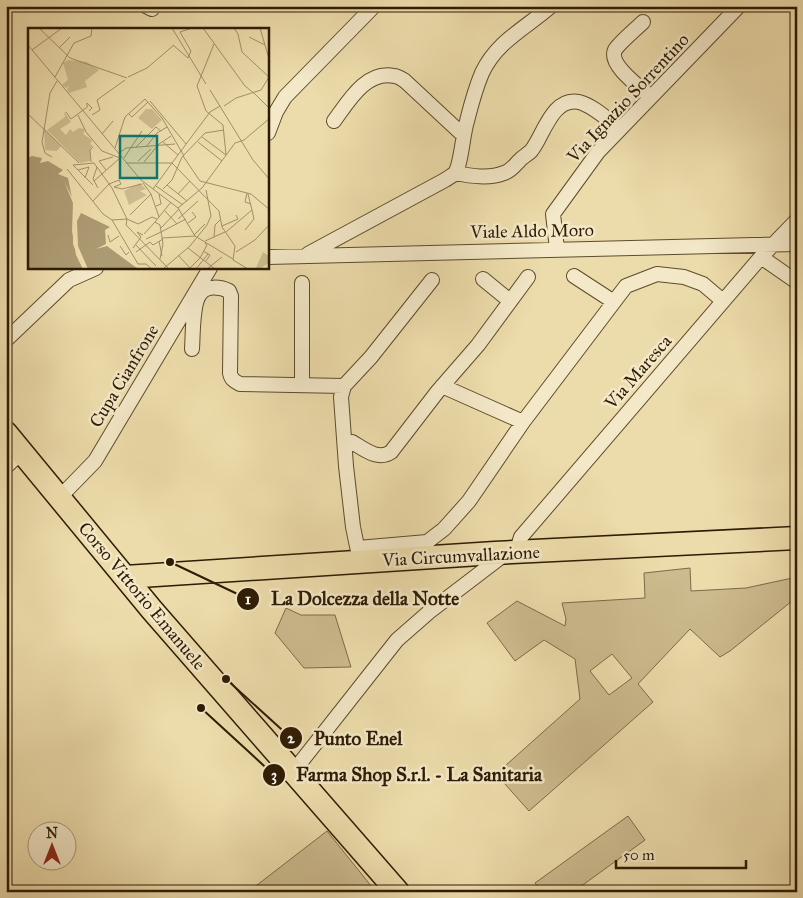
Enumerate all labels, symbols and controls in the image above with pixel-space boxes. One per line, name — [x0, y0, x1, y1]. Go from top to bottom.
inset map — [28, 28, 269, 269]
street label: Via Ignazio Sorrentino — [562, 29, 694, 169]
street label: Viale Aldo Moro — [469, 219, 594, 243]
street label: Cupa Cianfrone — [85, 321, 163, 431]
street label: Via Maresca — [599, 330, 676, 414]
street label: Corso Vittorio Emanuele — [74, 518, 210, 674]
street label: Via Circumvallazione — [381, 541, 540, 571]
callout: La Dolcezza della Notte — [235, 582, 469, 616]
text: La Dolcezza della Notte — [271, 587, 459, 610]
text: 1 — [245, 590, 251, 608]
callout: Punto Enel — [279, 721, 412, 755]
text: Punto Enel — [314, 727, 403, 750]
text: 2 — [287, 729, 295, 747]
callout: Farma Shop S.r.l. - La Sanitaria — [261, 758, 552, 792]
text: Farma Shop S.r.l. - La Sanitaria — [296, 763, 543, 787]
text: 3 — [271, 766, 277, 785]
north arrow — [28, 820, 78, 870]
text: N — [46, 825, 58, 842]
scale bar — [616, 838, 746, 870]
text: 50 m — [623, 846, 655, 864]

